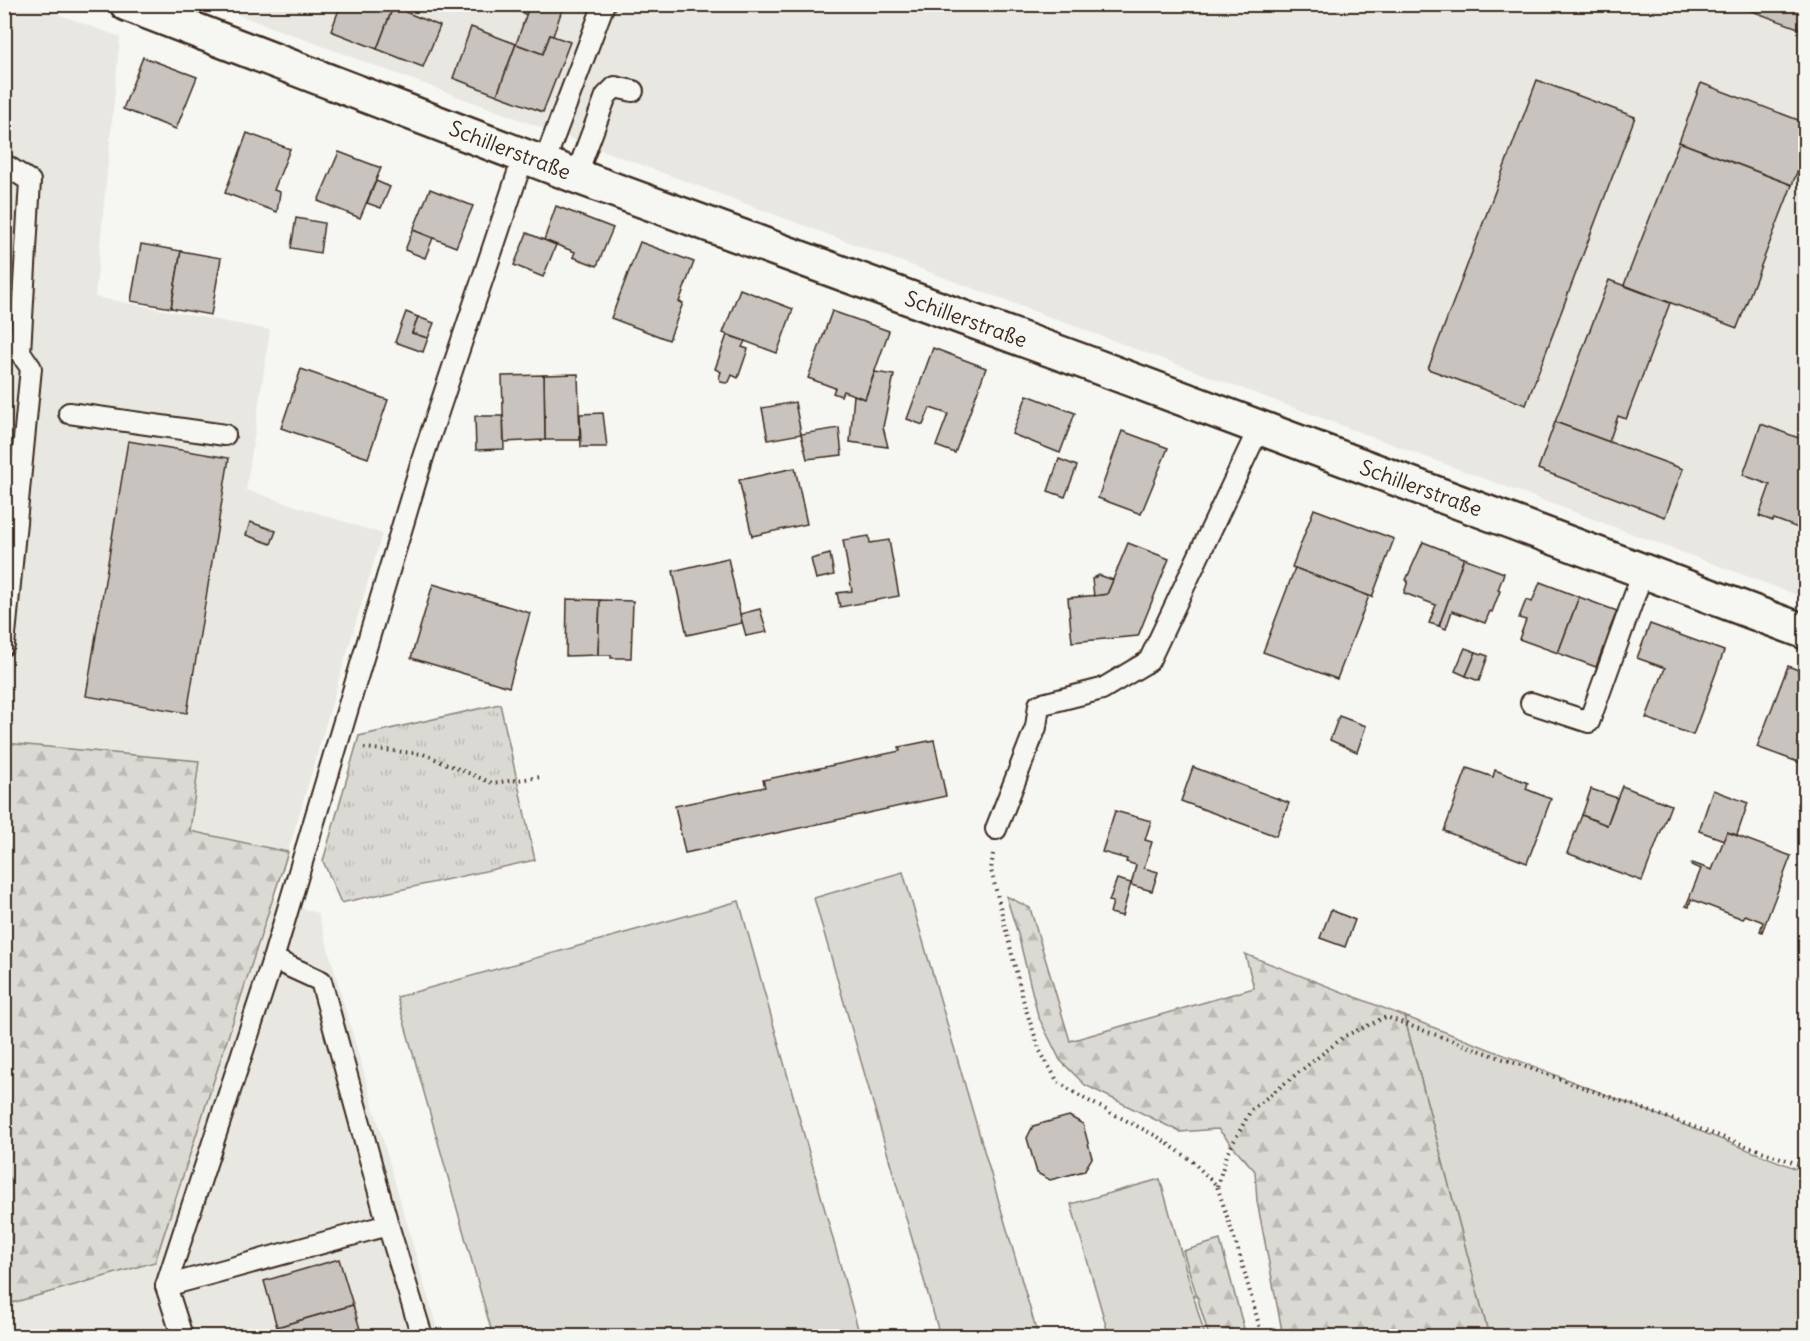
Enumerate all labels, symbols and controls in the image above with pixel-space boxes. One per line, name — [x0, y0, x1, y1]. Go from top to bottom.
street label: Schillerstraße — [445, 114, 575, 186]
street label: Schillerstraße — [901, 284, 1031, 354]
street label: Schillerstraße — [1356, 453, 1486, 523]

